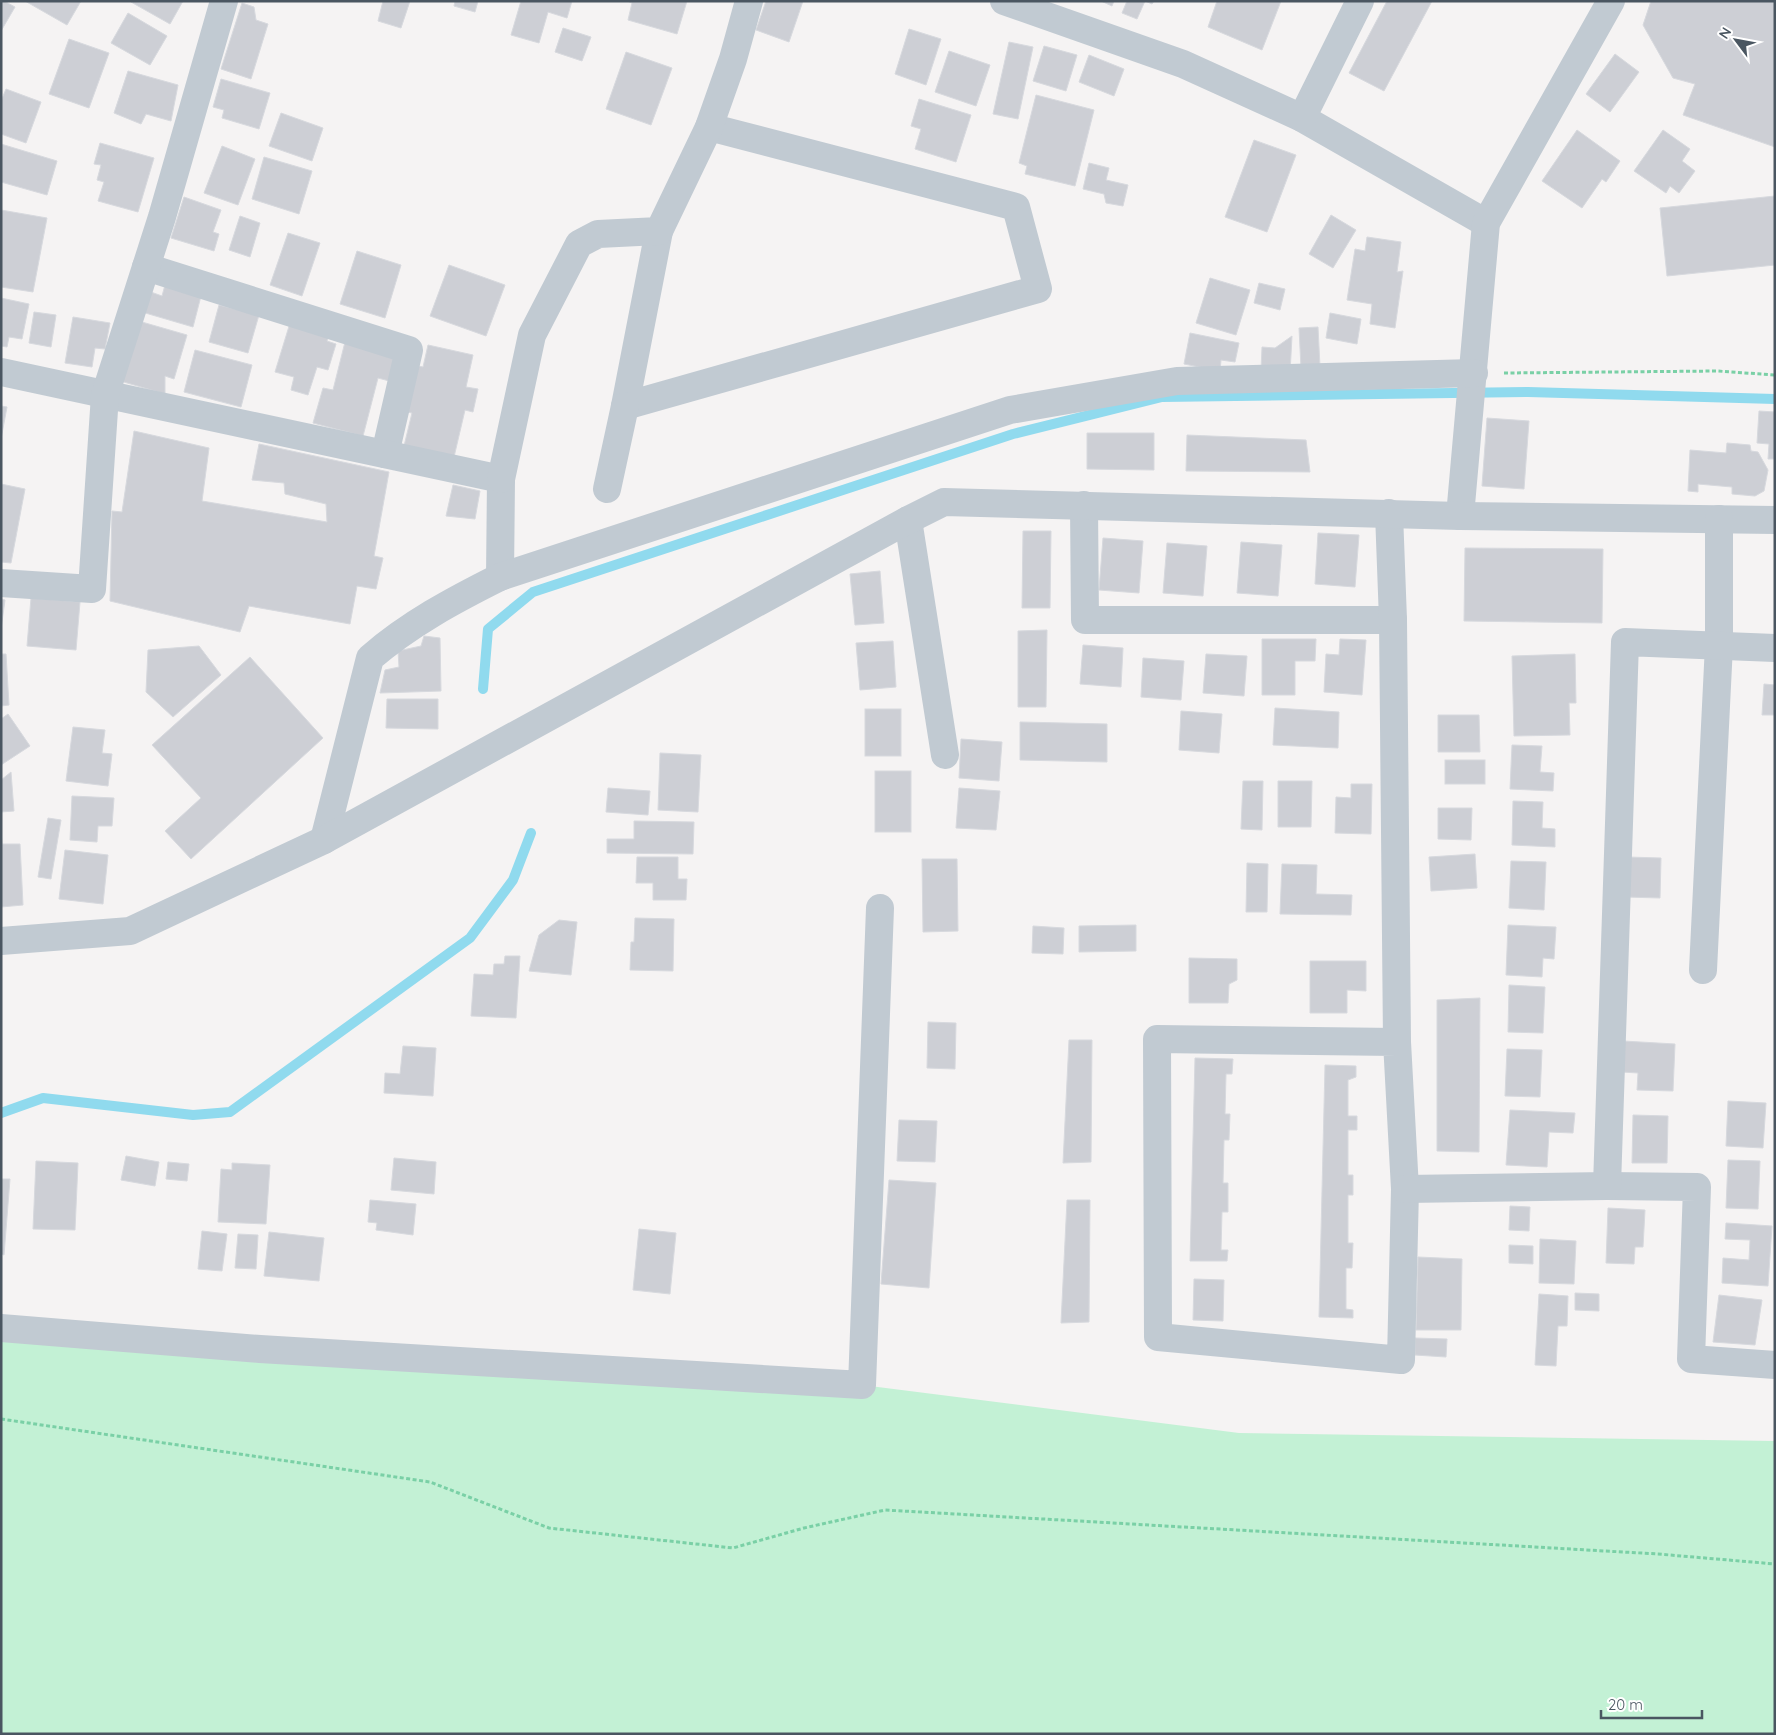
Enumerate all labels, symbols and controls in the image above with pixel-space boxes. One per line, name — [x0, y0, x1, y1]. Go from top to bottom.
north arrow — [1711, 15, 1761, 65]
text: N — [1715, 24, 1735, 42]
scale bar — [1601, 1688, 1702, 1720]
text: 20 m — [1608, 1695, 1643, 1714]

